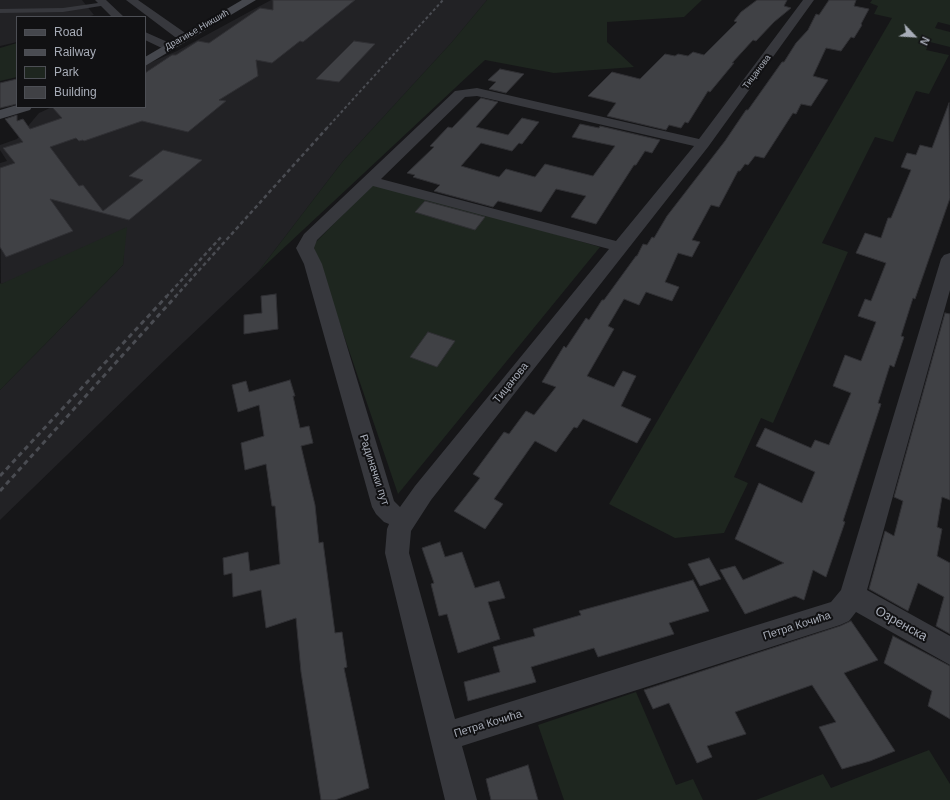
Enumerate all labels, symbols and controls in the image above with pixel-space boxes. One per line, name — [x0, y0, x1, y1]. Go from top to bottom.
street label: Драгиње Никшић — [163, 7, 231, 53]
legend — [16, 16, 146, 108]
north arrow — [894, 16, 934, 56]
text: Road — [54, 25, 83, 39]
text: N — [918, 35, 932, 47]
text: Railway — [54, 45, 96, 59]
street label: Тицанова — [741, 53, 773, 91]
text: Park — [54, 65, 79, 79]
text: Building — [54, 85, 97, 99]
street label: Тицанова — [491, 360, 531, 406]
street label: Радиначки пут — [356, 433, 392, 507]
street label: Озренска — [872, 603, 930, 645]
street label: Петра Кочића — [761, 609, 833, 643]
street label: Петра Кочића — [452, 707, 524, 741]

